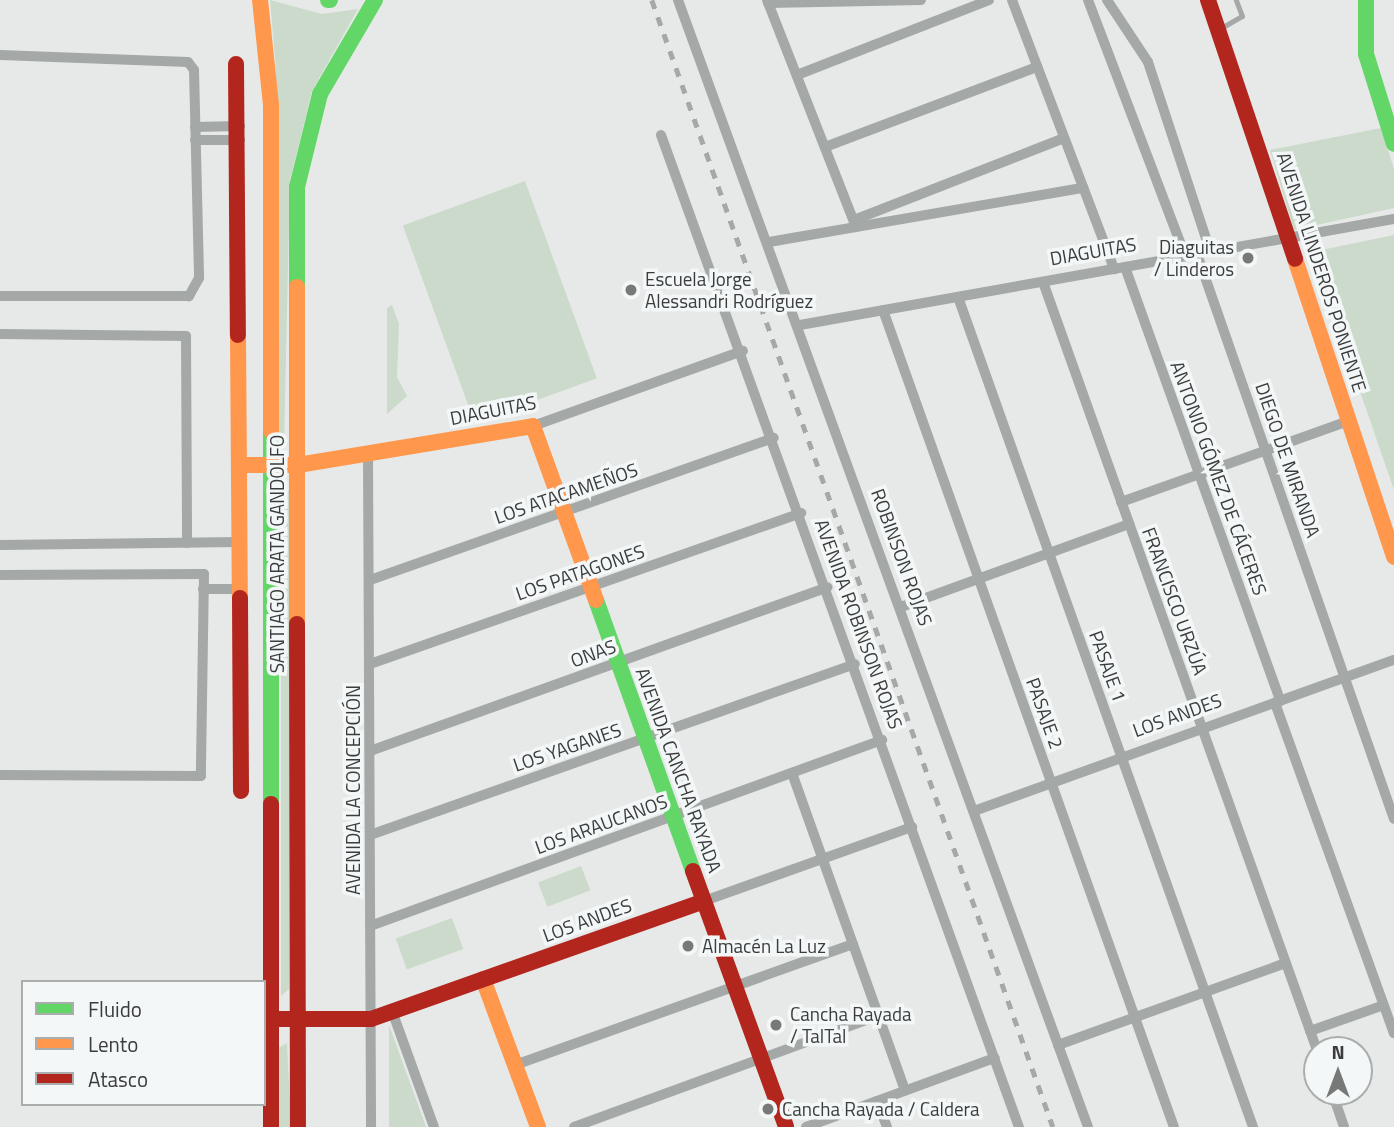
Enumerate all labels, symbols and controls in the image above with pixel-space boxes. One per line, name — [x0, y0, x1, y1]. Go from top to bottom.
street label: AVENIDA LINDEROS PONIENTE — [1272, 149, 1372, 395]
street label: DIAGUITAS — [1048, 232, 1138, 270]
place label: Diaguitas / Linderos — [1154, 236, 1234, 280]
marker: Diaguitas / Linderos — [1240, 250, 1256, 266]
place label: Escuela Jorge Alessandri Rodríguez — [645, 268, 813, 312]
marker: Escuela Jorge Alessandri Rodríguez — [623, 282, 639, 298]
street label: ANTONIO GÓMEZ DE CÁCERES — [1166, 358, 1272, 598]
street label: DIEGO DE MIRANDA — [1251, 380, 1325, 540]
street label: DIAGUITAS — [448, 390, 538, 430]
street label: SANTIAGO ARATA GANDOLFO — [266, 435, 288, 673]
street label: LOS ATACAMEÑOS — [491, 458, 641, 528]
street label: ROBINSON ROJAS — [867, 485, 937, 629]
street label: AVENIDA ROBINSON ROJAS — [810, 516, 908, 732]
street label: FRANCISCO URZÚA — [1138, 524, 1212, 678]
street label: LOS PATAGONES — [513, 539, 647, 605]
street label: PASAJE 1 — [1085, 627, 1131, 705]
street label: ONAS — [567, 634, 619, 672]
street label: AVENIDA CANCHA RAYADA — [631, 664, 727, 876]
street label: PASAJE 2 — [1022, 674, 1068, 752]
street label: AVENIDA LA CONCEPCIÓN — [342, 685, 364, 895]
street label: LOS ANDES — [1129, 688, 1225, 742]
street label: LOS YAGANES — [510, 718, 624, 776]
street label: LOS ARAUCANOS — [532, 789, 670, 859]
street label: LOS ANDES — [539, 893, 635, 947]
place label: Almacén La Luz — [702, 935, 826, 957]
marker: Almacén La Luz — [680, 938, 696, 954]
legend — [21, 980, 266, 1106]
text: Fluido — [88, 993, 142, 1025]
place label: Cancha Rayada / TalTal — [790, 1003, 911, 1047]
marker: Cancha Rayada / TalTal — [768, 1017, 784, 1033]
text: Lento — [88, 1028, 138, 1060]
north arrow — [1303, 1036, 1373, 1106]
text: N — [1331, 1037, 1345, 1066]
text: Atasco — [88, 1063, 148, 1095]
place label: Cancha Rayada / Caldera — [782, 1098, 980, 1120]
marker: Cancha Rayada / Caldera — [760, 1101, 776, 1117]

